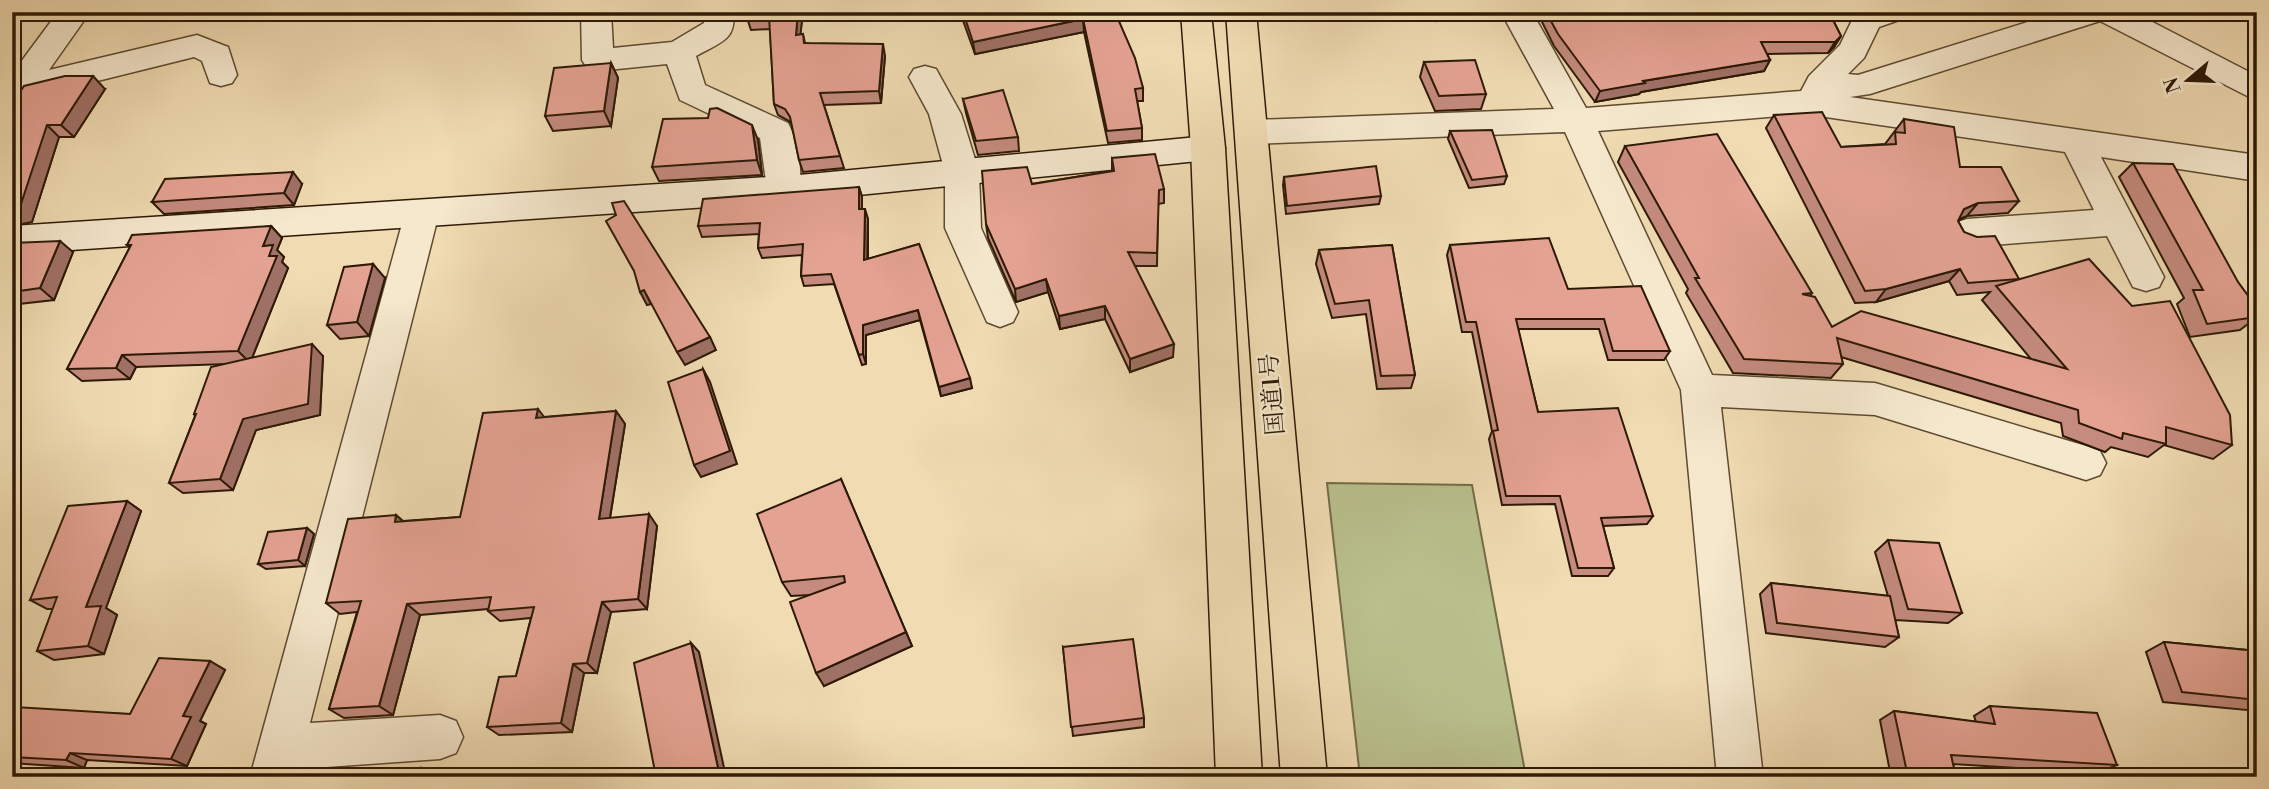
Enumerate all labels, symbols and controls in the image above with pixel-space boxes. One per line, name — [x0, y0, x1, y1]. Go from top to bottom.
north arrow — [2154, 46, 2224, 116]
text: N — [2159, 74, 2187, 96]
street label: 国道1号 — [1254, 352, 1292, 436]

